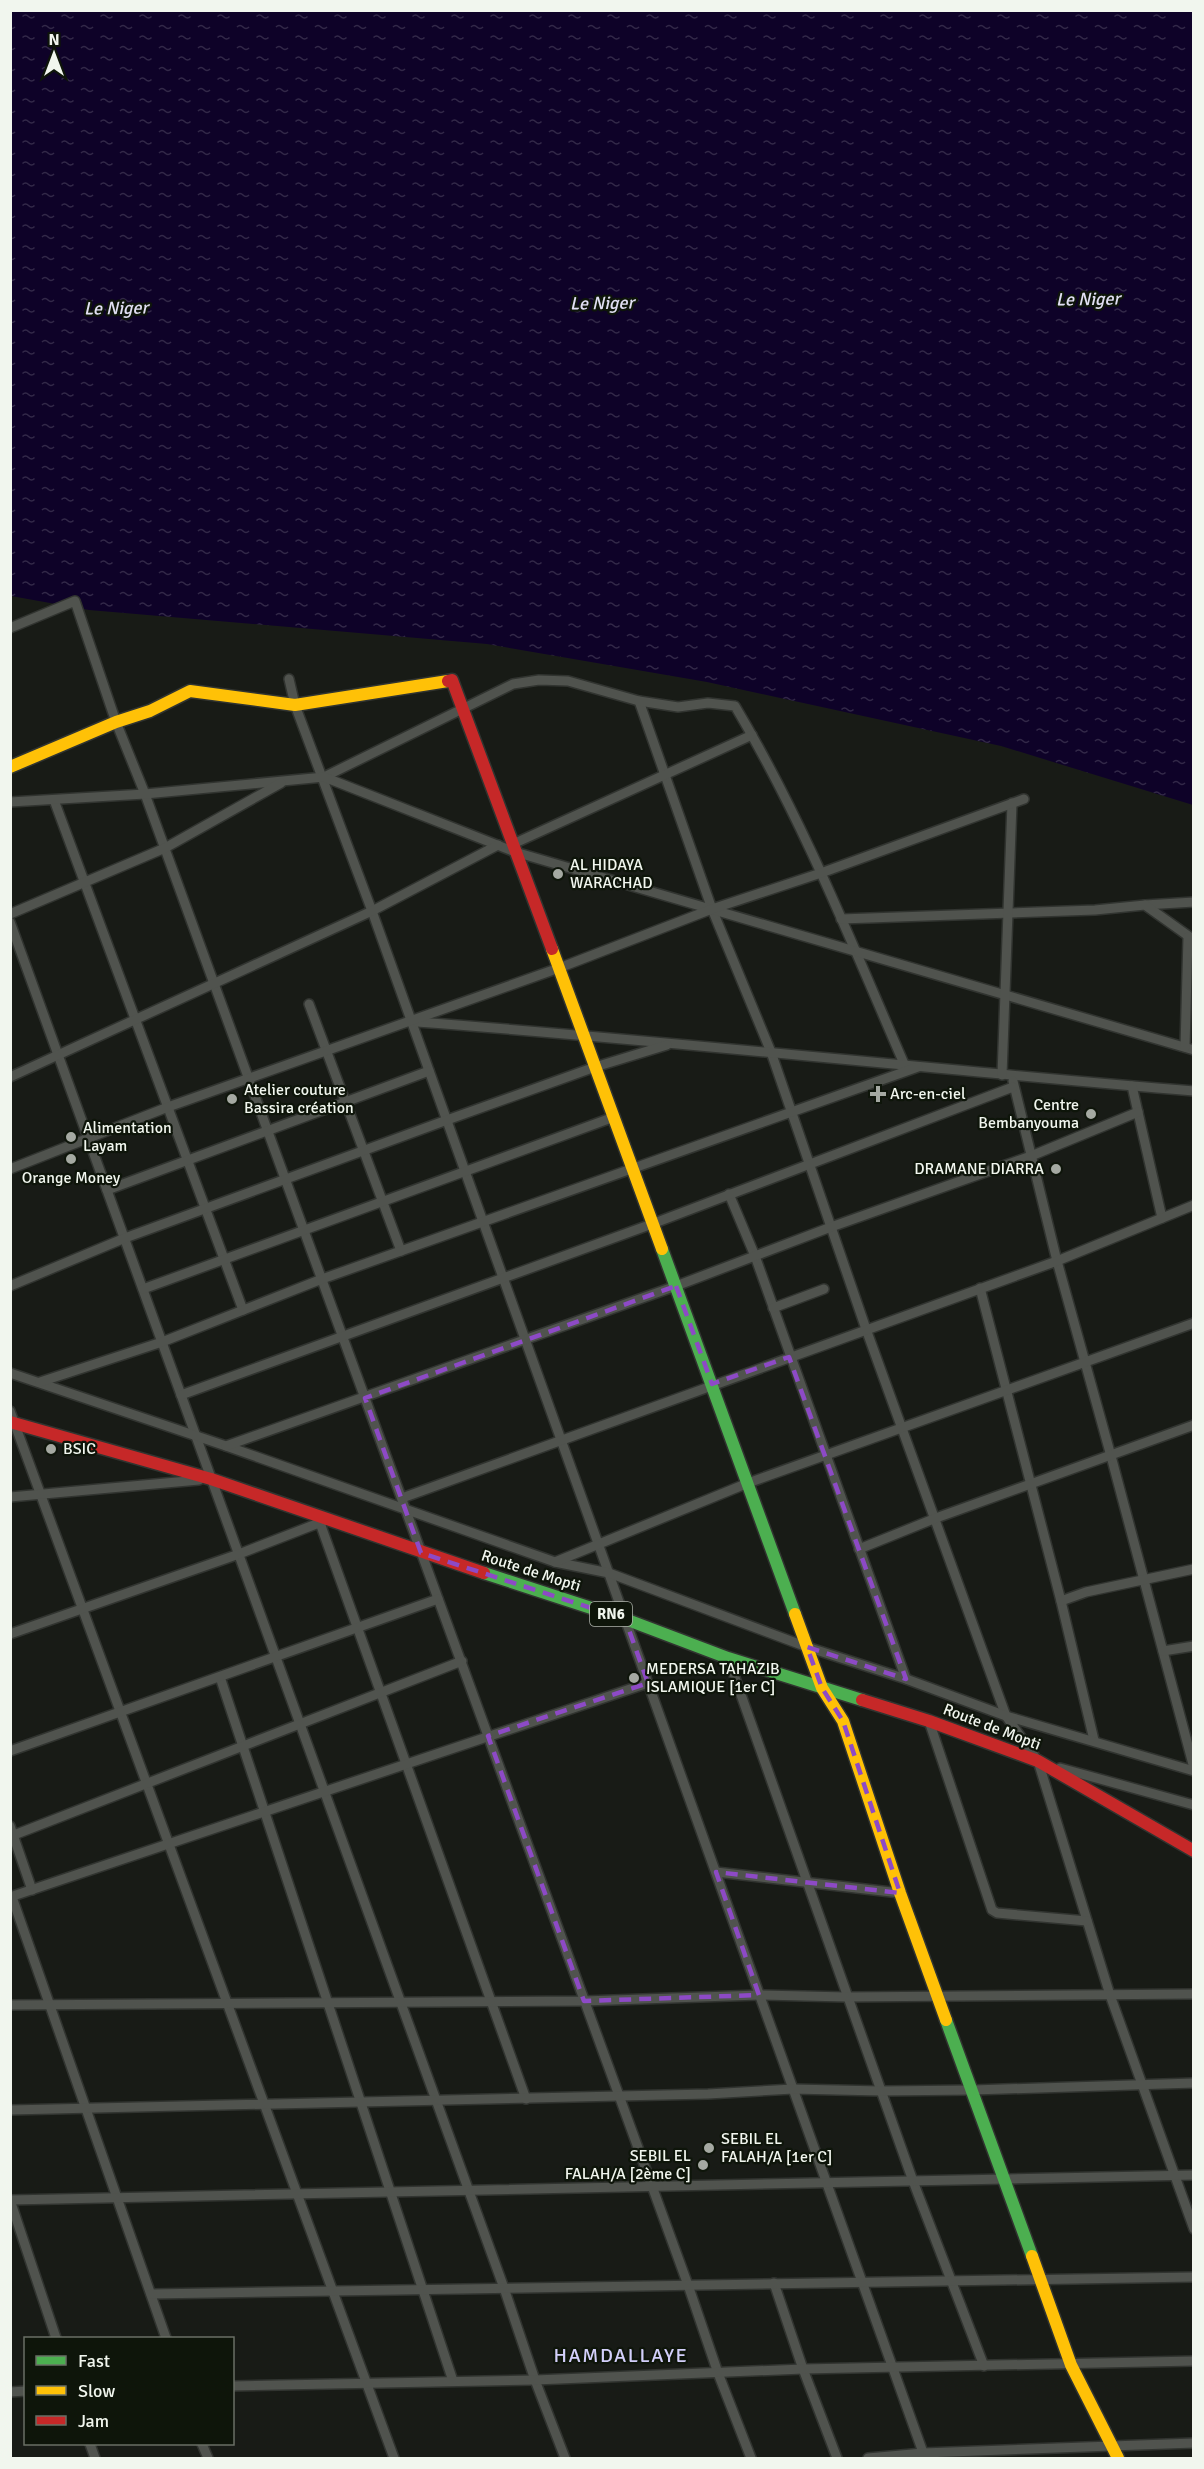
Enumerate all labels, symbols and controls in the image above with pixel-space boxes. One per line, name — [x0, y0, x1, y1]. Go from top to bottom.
north arrow — [24, 24, 84, 84]
text: N — [48, 30, 60, 50]
water label: Le Niger — [1056, 287, 1123, 311]
water label: Le Niger — [570, 291, 637, 315]
water label: Le Niger — [84, 296, 151, 320]
place label: AL HIDAYA WARACHAD — [570, 855, 653, 893]
marker: AL HIDAYA WARACHAD — [551, 867, 565, 881]
place label: Atelier couture Bassira création — [244, 1080, 354, 1118]
place label: Arc-en-ciel — [890, 1084, 966, 1104]
marker: Arc-en-ciel — [871, 1087, 885, 1101]
marker: Atelier couture Bassira création — [225, 1092, 239, 1106]
place label: Centre Bembanyouma — [978, 1095, 1079, 1133]
marker: Centre Bembanyouma — [1084, 1107, 1098, 1121]
place label: Alimentation Layam — [83, 1118, 172, 1156]
marker: Alimentation Layam — [64, 1130, 78, 1144]
marker: Orange Money — [64, 1152, 78, 1166]
place label: DRAMANE DIARRA — [914, 1159, 1044, 1179]
marker: DRAMANE DIARRA — [1049, 1162, 1063, 1176]
place label: Orange Money — [22, 1168, 121, 1188]
place label: BSIC — [63, 1439, 96, 1459]
marker: BSIC — [44, 1442, 58, 1456]
street label: Route de Mopti — [479, 1546, 583, 1596]
road number: RN6 — [590, 1602, 632, 1626]
place label: MEDERSA TAHAZIB ISLAMIQUE [1er C] — [646, 1659, 780, 1697]
marker: MEDERSA TAHAZIB ISLAMIQUE [1er C] — [627, 1671, 641, 1685]
street label: Route de Mopti — [940, 1699, 1044, 1755]
place label: SEBIL EL FALAH/A [1er C] — [721, 2129, 832, 2167]
marker: SEBIL EL FALAH/A [1er C] — [702, 2141, 716, 2155]
place label: SEBIL EL FALAH/A [2ème C] — [565, 2146, 691, 2184]
marker: SEBIL EL FALAH/A [2ème C] — [696, 2158, 710, 2172]
legend — [24, 2337, 234, 2445]
district label: HAMDALLAYE — [554, 2343, 688, 2368]
text: Fast — [78, 2350, 110, 2372]
text: Slow — [78, 2380, 115, 2402]
text: Jam — [78, 2410, 109, 2432]

